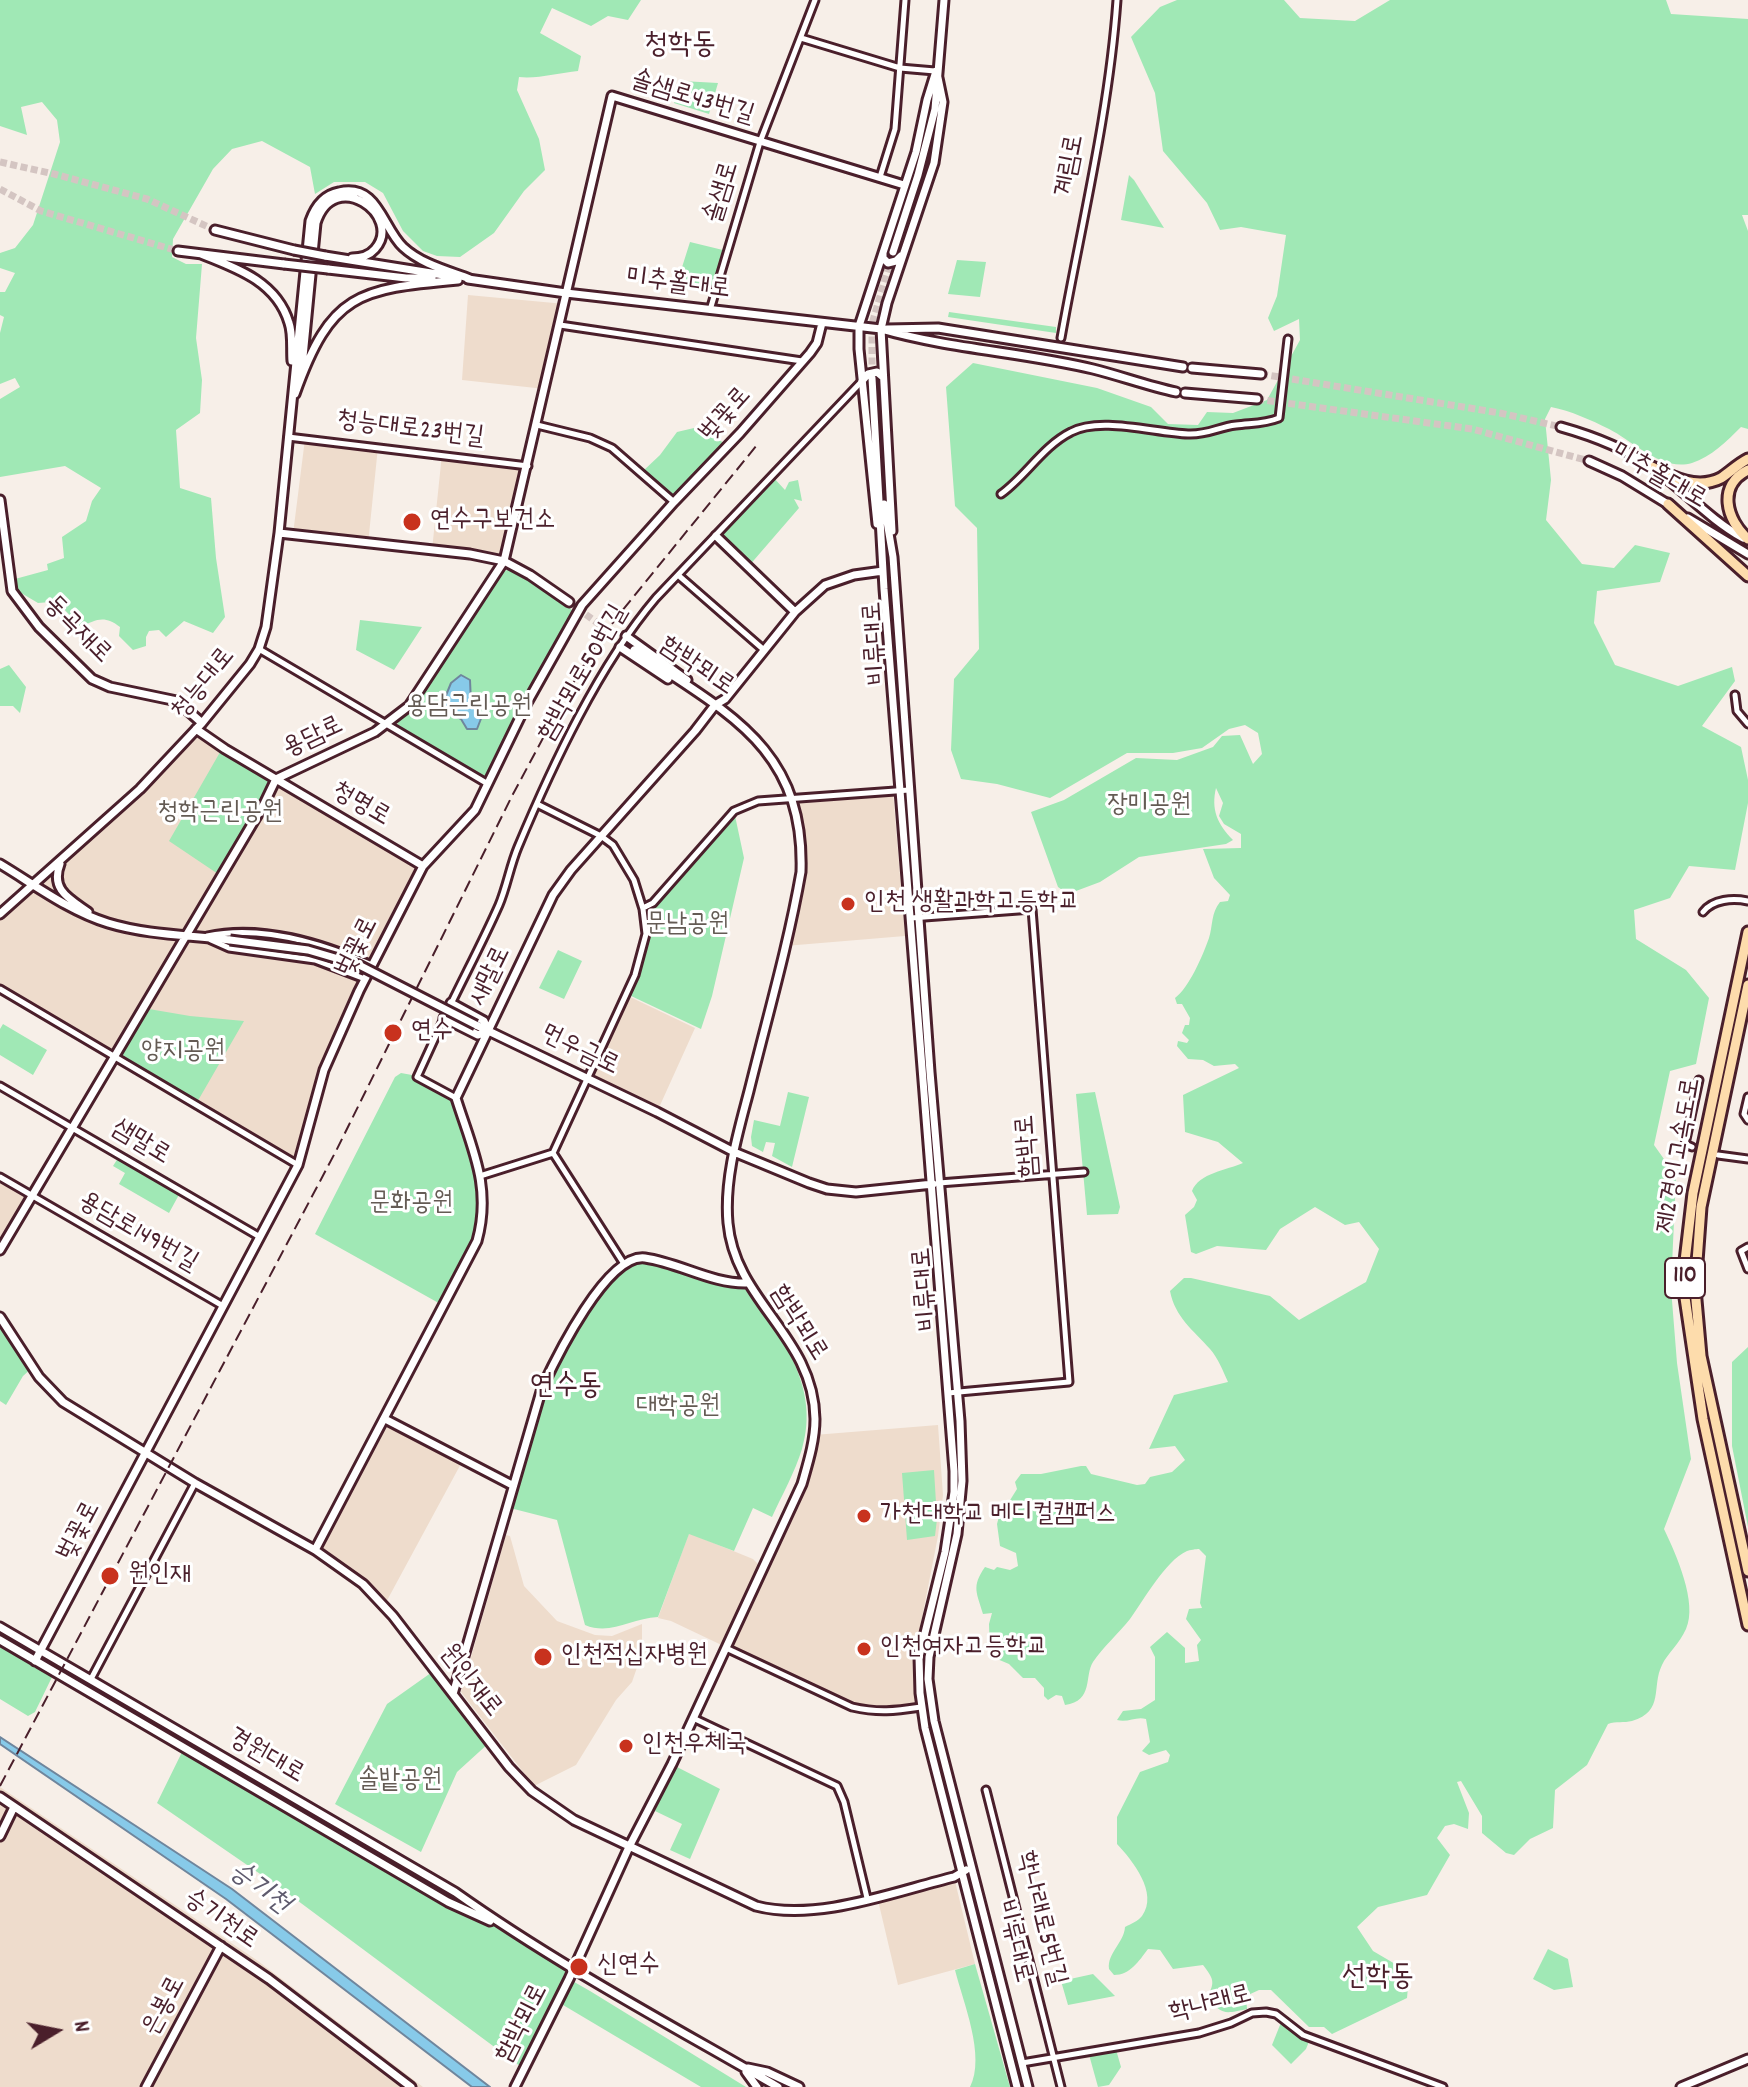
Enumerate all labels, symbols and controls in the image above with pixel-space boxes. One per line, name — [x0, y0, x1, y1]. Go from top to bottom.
district label: 청학동 — [644, 30, 716, 66]
street label: 솔샘로43번길 — [627, 67, 757, 133]
street label: 계림로 — [1051, 132, 1093, 200]
street label: 솔샘로 — [700, 158, 748, 228]
street label: 미추홀대로 — [624, 264, 732, 308]
street label: 벚꽃로 — [694, 382, 760, 450]
street label: 청능대로23번길 — [334, 406, 486, 456]
street label: 미추홀대로 — [1605, 438, 1711, 518]
place label: 연수구보건소 — [430, 506, 556, 538]
marker: 연수구보건소 — [401, 511, 423, 533]
street label: 동곡재로 — [35, 590, 117, 672]
street label: 함박뫼로50번길 — [534, 600, 636, 748]
street label: 비류대로 — [860, 600, 896, 686]
street label: 함박뫼로 — [653, 632, 739, 704]
street label: 청능대로 — [167, 643, 243, 727]
park label: 용담근린공원 — [406, 692, 532, 724]
street label: 용담로 — [279, 712, 349, 766]
street label: 청명로 — [325, 777, 395, 835]
park label: 장미공원 — [1107, 791, 1191, 823]
park label: 청학근린공원 — [157, 798, 283, 830]
place label: 인천 생활과학고등학교 — [864, 888, 1079, 920]
marker: 인천 생활과학고등학교 — [839, 895, 857, 913]
park label: 문남공원 — [645, 910, 729, 942]
street label: 벚꽃로 — [331, 913, 387, 983]
street label: 새말로 — [464, 942, 520, 1012]
place label: 연수 — [411, 1017, 453, 1049]
street label: 먼우금로 — [535, 1020, 623, 1084]
marker: 연수 — [382, 1022, 404, 1044]
park label: 양지공원 — [141, 1037, 225, 1069]
street label: 제2경인고속도로 — [1652, 1076, 1710, 1236]
street label: 샘말로 — [105, 1114, 175, 1174]
street label: 함박로 — [1012, 1114, 1048, 1178]
street label: 용담로149번길 — [72, 1187, 202, 1281]
park label: 문화공원 — [369, 1189, 453, 1221]
street label: 비류대로 — [909, 1246, 947, 1332]
road number: 110 — [1665, 1258, 1705, 1298]
street label: 함박뫼로 — [762, 1280, 832, 1368]
district label: 연수동 — [530, 1371, 602, 1407]
park label: 대학공원 — [636, 1392, 720, 1424]
street label: 벚꽃로 — [52, 1497, 110, 1567]
place label: 가천대학교 메디컬캠퍼스 — [880, 1500, 1116, 1532]
marker: 가천대학교 메디컬캠퍼스 — [855, 1507, 873, 1525]
place label: 원인재 — [128, 1560, 191, 1592]
marker: 원인재 — [99, 1565, 121, 1587]
place label: 인천여자고등학교 — [880, 1633, 1047, 1665]
street label: 원인재로 — [431, 1639, 507, 1725]
marker: 인천여자고등학교 — [855, 1640, 873, 1658]
place label: 인천적십자병원 — [561, 1641, 707, 1673]
marker: 인천적십자병원 — [532, 1646, 554, 1668]
street label: 경원대로 — [221, 1724, 309, 1792]
place label: 인천우체국 — [642, 1730, 747, 1762]
marker: 인천우체국 — [617, 1737, 635, 1755]
park label: 솔밭공원 — [358, 1766, 442, 1798]
street label: 학나래로5번길 — [1007, 1848, 1071, 1990]
water label: 승기천 — [221, 1856, 295, 1924]
street label: 승기천로 — [177, 1884, 263, 1958]
street label: 비류대로 — [987, 1898, 1037, 1986]
place label: 신연수 — [597, 1951, 660, 1983]
marker: 신연수 — [568, 1956, 590, 1978]
district label: 선학동 — [1342, 1962, 1414, 1998]
street label: 은봉로 — [137, 1972, 195, 2042]
street label: 함박뫼로 — [491, 1980, 557, 2068]
street label: 학나래로 — [1167, 1981, 1255, 2031]
north arrow — [16, 1991, 96, 2071]
text: N — [64, 2019, 96, 2035]

